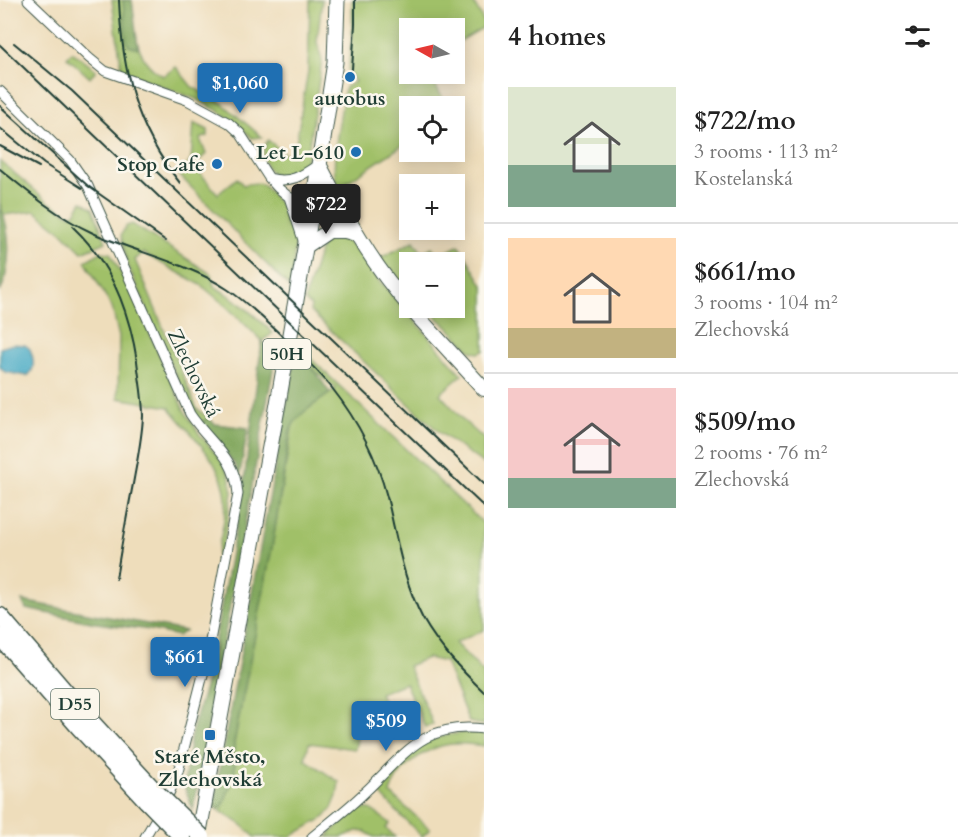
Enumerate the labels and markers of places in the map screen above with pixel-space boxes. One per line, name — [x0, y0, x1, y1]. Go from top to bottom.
pin: $1,060 — [191, 63, 289, 114]
marker: autobus — [343, 70, 357, 84]
place label: autobus — [315, 85, 386, 112]
place label: Let L-610 — [256, 139, 344, 166]
marker: Let L-610 — [349, 145, 363, 159]
place label: Stop Cafe — [117, 151, 205, 178]
marker: Stop Cafe — [210, 157, 224, 171]
pin: $722 — [290, 184, 362, 235]
pin: $661 — [149, 637, 221, 688]
pin: $509 — [350, 701, 422, 752]
marker: Staré Město, Zlechovská — [203, 728, 217, 742]
place label: Staré Město, Zlechovská — [154, 743, 266, 793]

